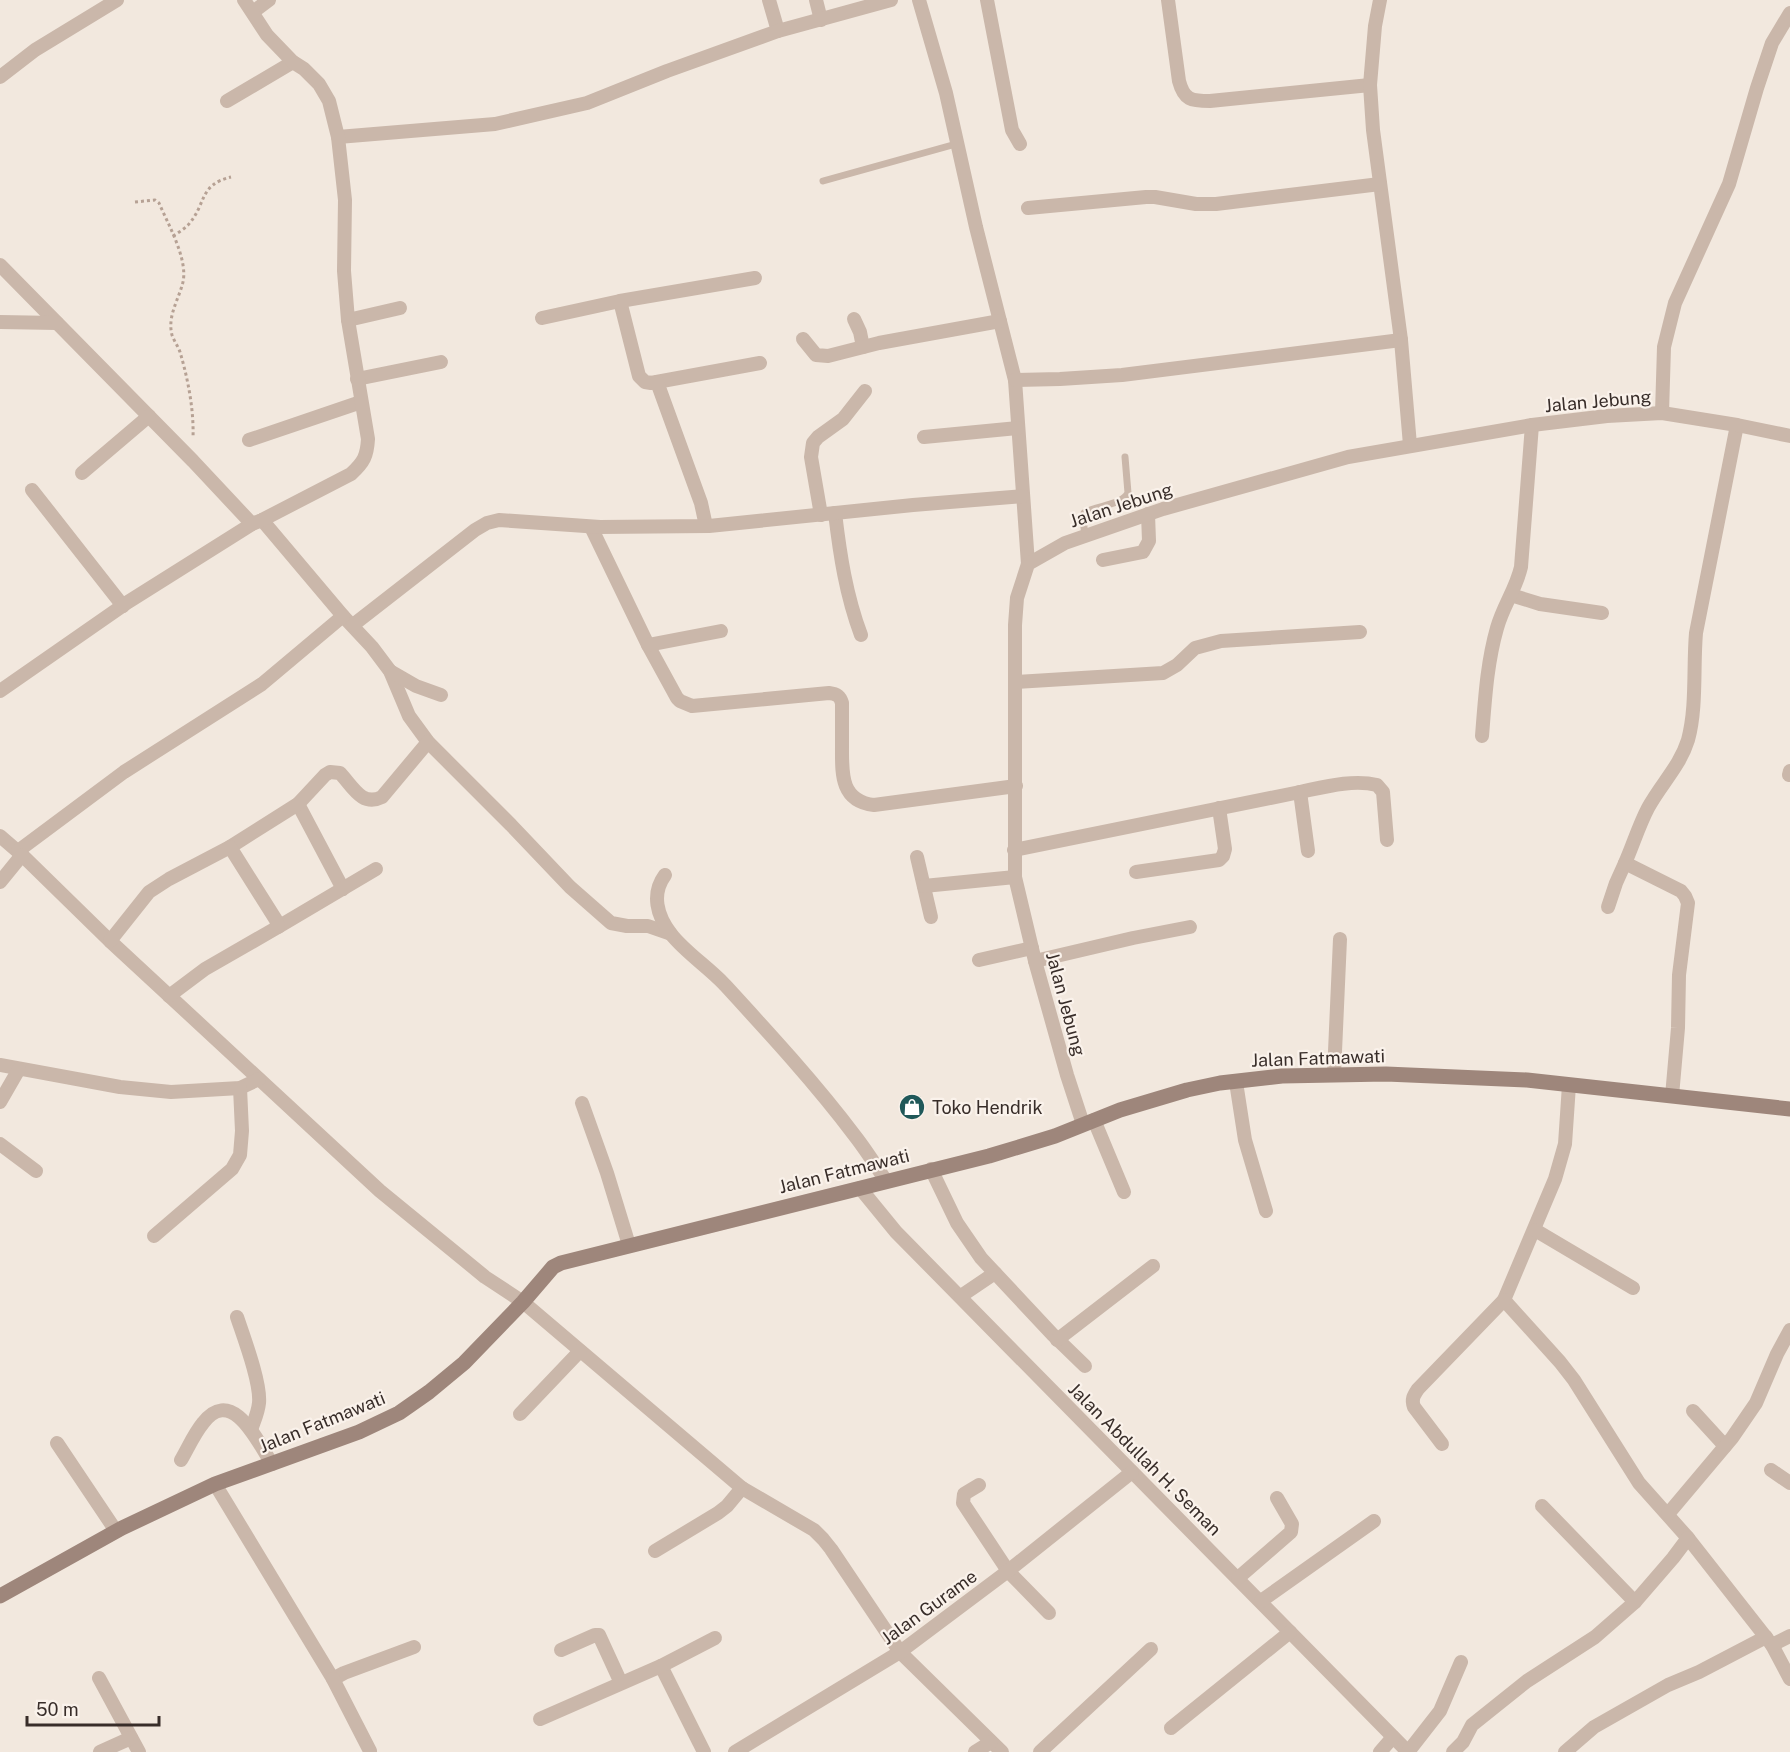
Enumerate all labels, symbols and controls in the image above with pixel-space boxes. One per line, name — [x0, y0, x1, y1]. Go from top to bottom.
street label: Jalan Jebung — [1544, 386, 1652, 416]
street label: Jalan Jebung — [1067, 478, 1175, 532]
street label: Jalan Jebung — [1042, 950, 1090, 1058]
street label: Jalan Fatmawati — [1251, 1045, 1385, 1071]
shop icon: Toko Hendrik — [897, 1092, 927, 1122]
place label: Toko Hendrik — [932, 1097, 1043, 1118]
street label: Jalan Fatmawati — [776, 1145, 912, 1197]
street label: Jalan Abdullah H. Seman — [1064, 1378, 1226, 1540]
street label: Jalan Fatmawati — [256, 1387, 388, 1457]
street label: Jalan Gurame — [877, 1565, 981, 1649]
scale bar — [27, 1689, 159, 1727]
text: 50 m — [36, 1699, 79, 1720]

